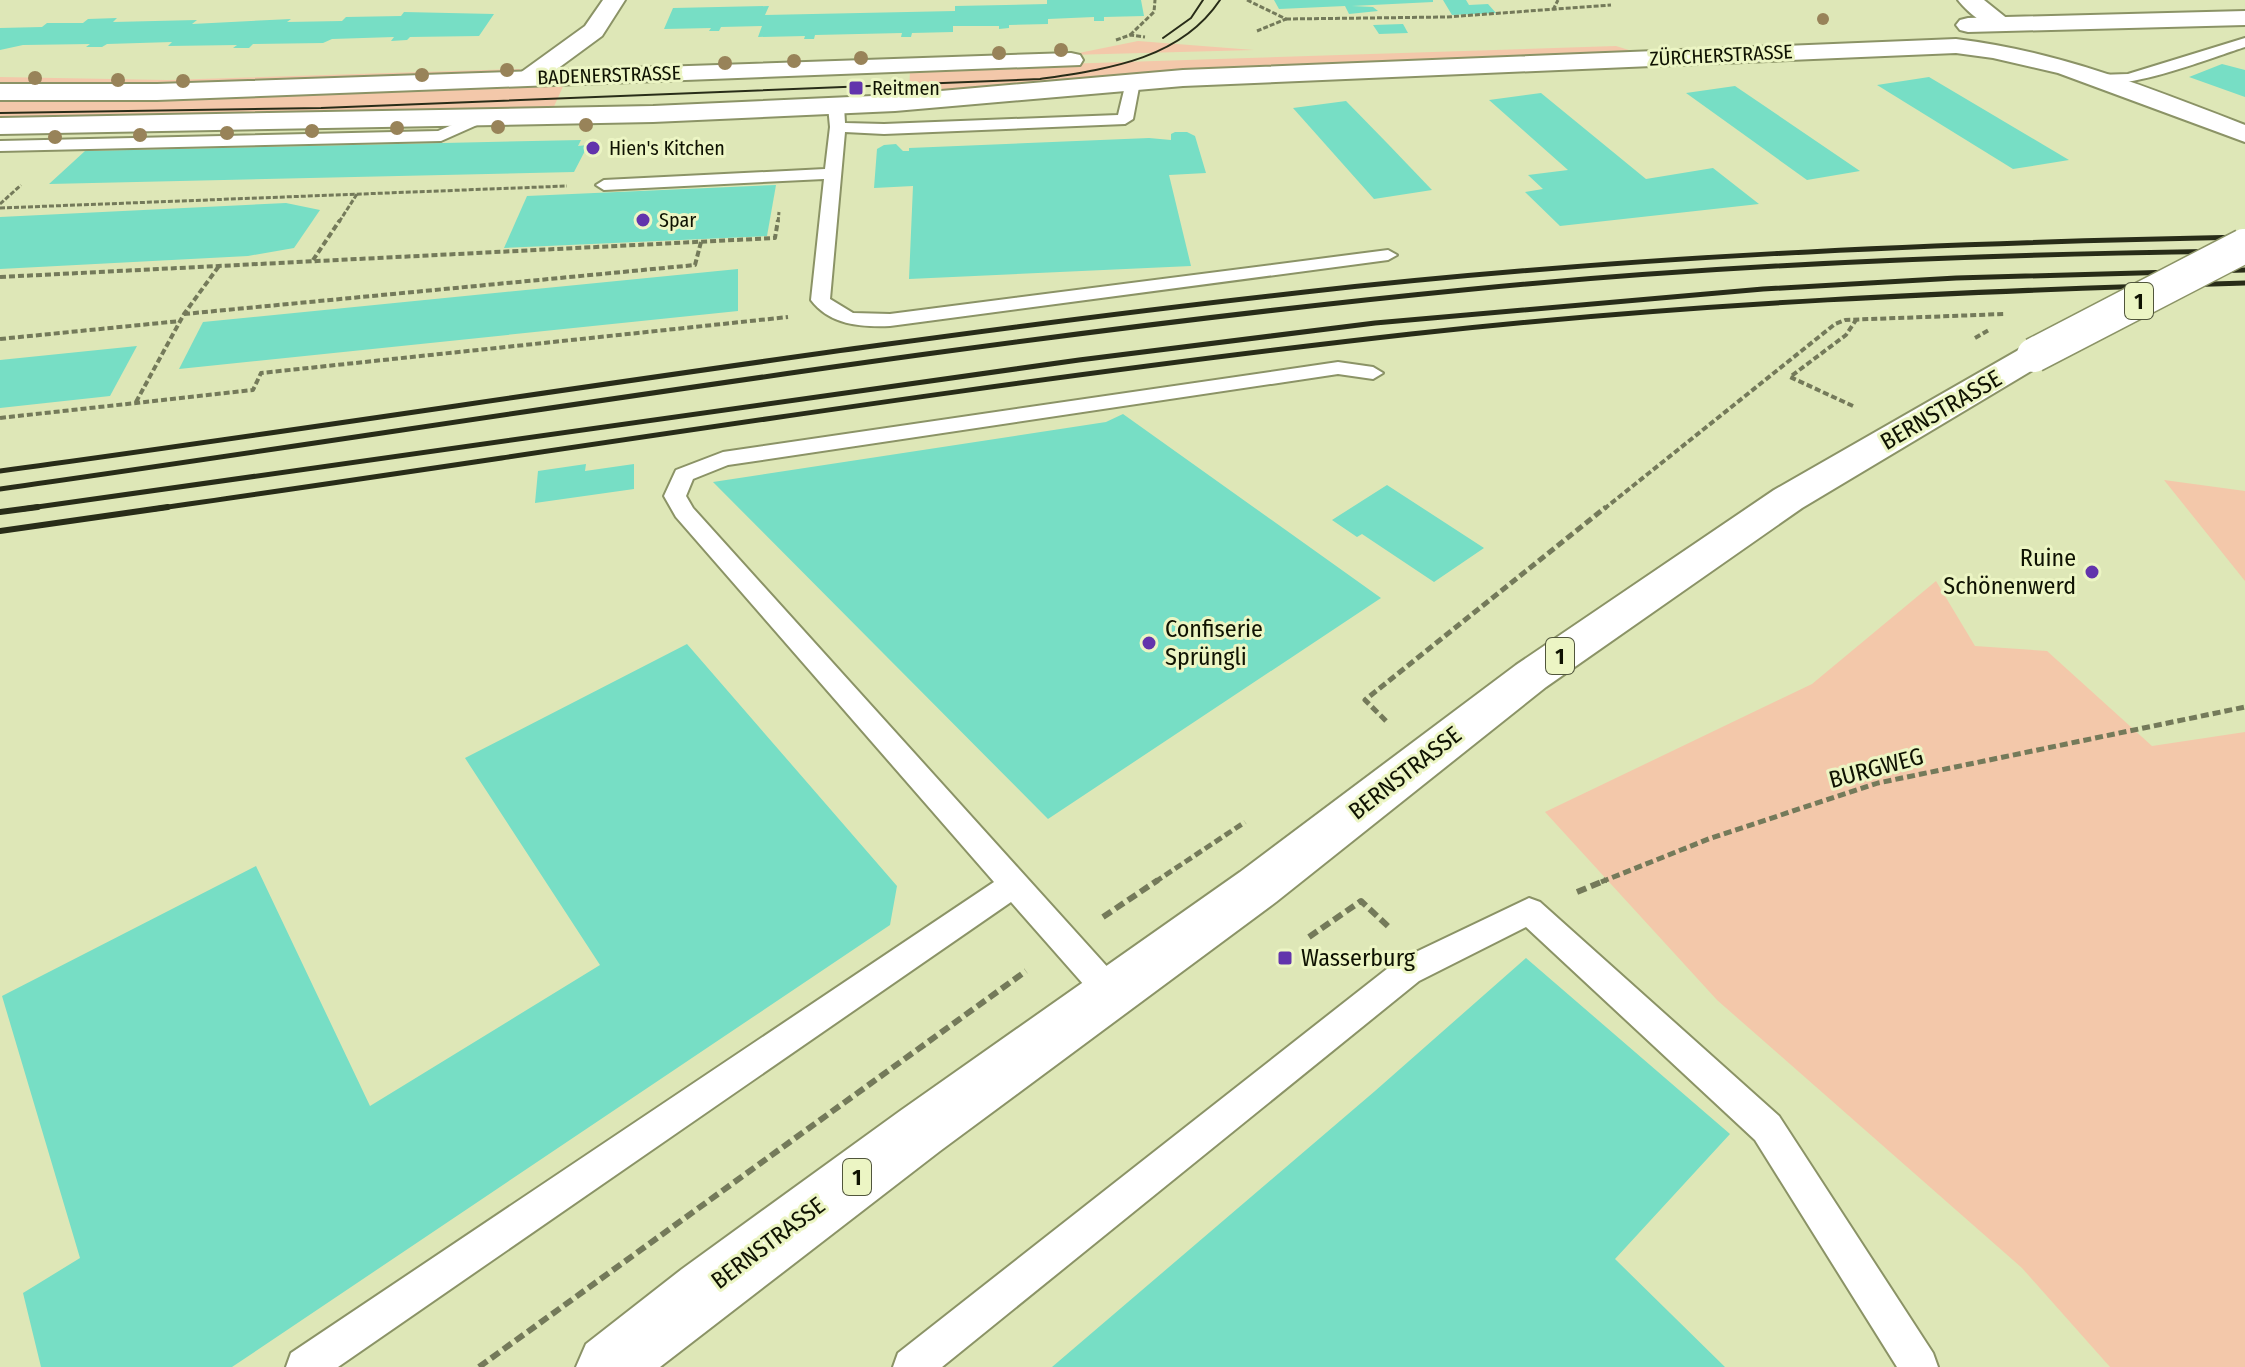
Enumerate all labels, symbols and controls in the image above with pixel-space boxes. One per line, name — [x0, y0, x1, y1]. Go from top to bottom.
street label: ZÜRCHERSTRASSE — [1649, 39, 1793, 71]
street label: BADENERSTRASSE — [537, 60, 681, 90]
place label: Reitmen — [872, 76, 940, 100]
marker: Reitmen — [847, 79, 865, 97]
place label: Hien's Kitchen — [609, 136, 725, 160]
marker: Hien's Kitchen — [584, 139, 602, 157]
place label: Spar — [659, 208, 696, 232]
marker: Spar — [634, 211, 652, 229]
road number: 1 — [2125, 283, 2153, 319]
street label: BERNSTRASSE — [1876, 364, 2006, 456]
place label: Ruine Schönenwerd — [1943, 544, 2076, 600]
marker: Ruine Schönenwerd — [2083, 563, 2101, 581]
place label: Confiserie Sprüngli — [1165, 615, 1263, 671]
marker: Confiserie Sprüngli — [1140, 634, 1158, 652]
road number: 1 — [1546, 638, 1574, 674]
street label: BERNSTRASSE — [1343, 720, 1467, 826]
street label: BURGWEG — [1826, 742, 1926, 794]
place label: Wasserburg — [1301, 944, 1416, 972]
marker: Wasserburg — [1276, 949, 1294, 967]
road number: 1 — [843, 1159, 871, 1195]
street label: BERNSTRASSE — [706, 1191, 830, 1295]

